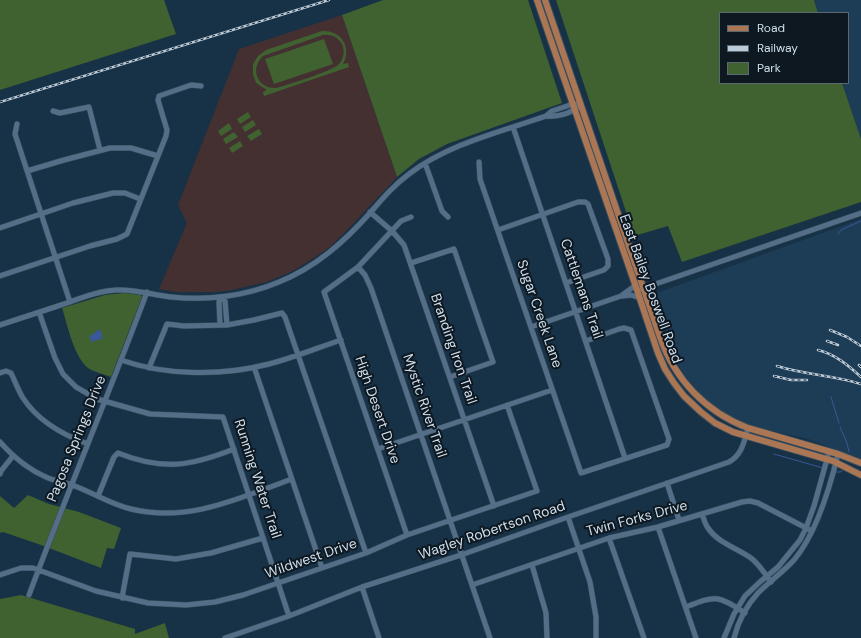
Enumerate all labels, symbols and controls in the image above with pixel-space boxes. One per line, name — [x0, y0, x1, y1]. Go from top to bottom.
legend — [719, 12, 849, 84]
text: Road — [757, 20, 785, 36]
text: Railway — [757, 40, 798, 56]
text: Park — [757, 60, 781, 76]
street label: East Bailey Boswell Road — [615, 212, 685, 366]
street label: Cattlemans Trail — [556, 237, 606, 341]
street label: Sugar Creek Lane — [513, 258, 565, 370]
street label: Branding Iron Trail — [426, 292, 480, 406]
street label: Mystic River Trail — [398, 352, 450, 460]
street label: High Desert Drive — [351, 354, 403, 466]
street label: Pagosa Springs Drive — [44, 373, 110, 505]
street label: Running Water Trail — [230, 417, 284, 541]
street label: Twin Forks Drive — [585, 497, 689, 541]
street label: Wagley Robertson Road — [417, 498, 567, 564]
street label: Wildwest Drive — [263, 535, 359, 583]

